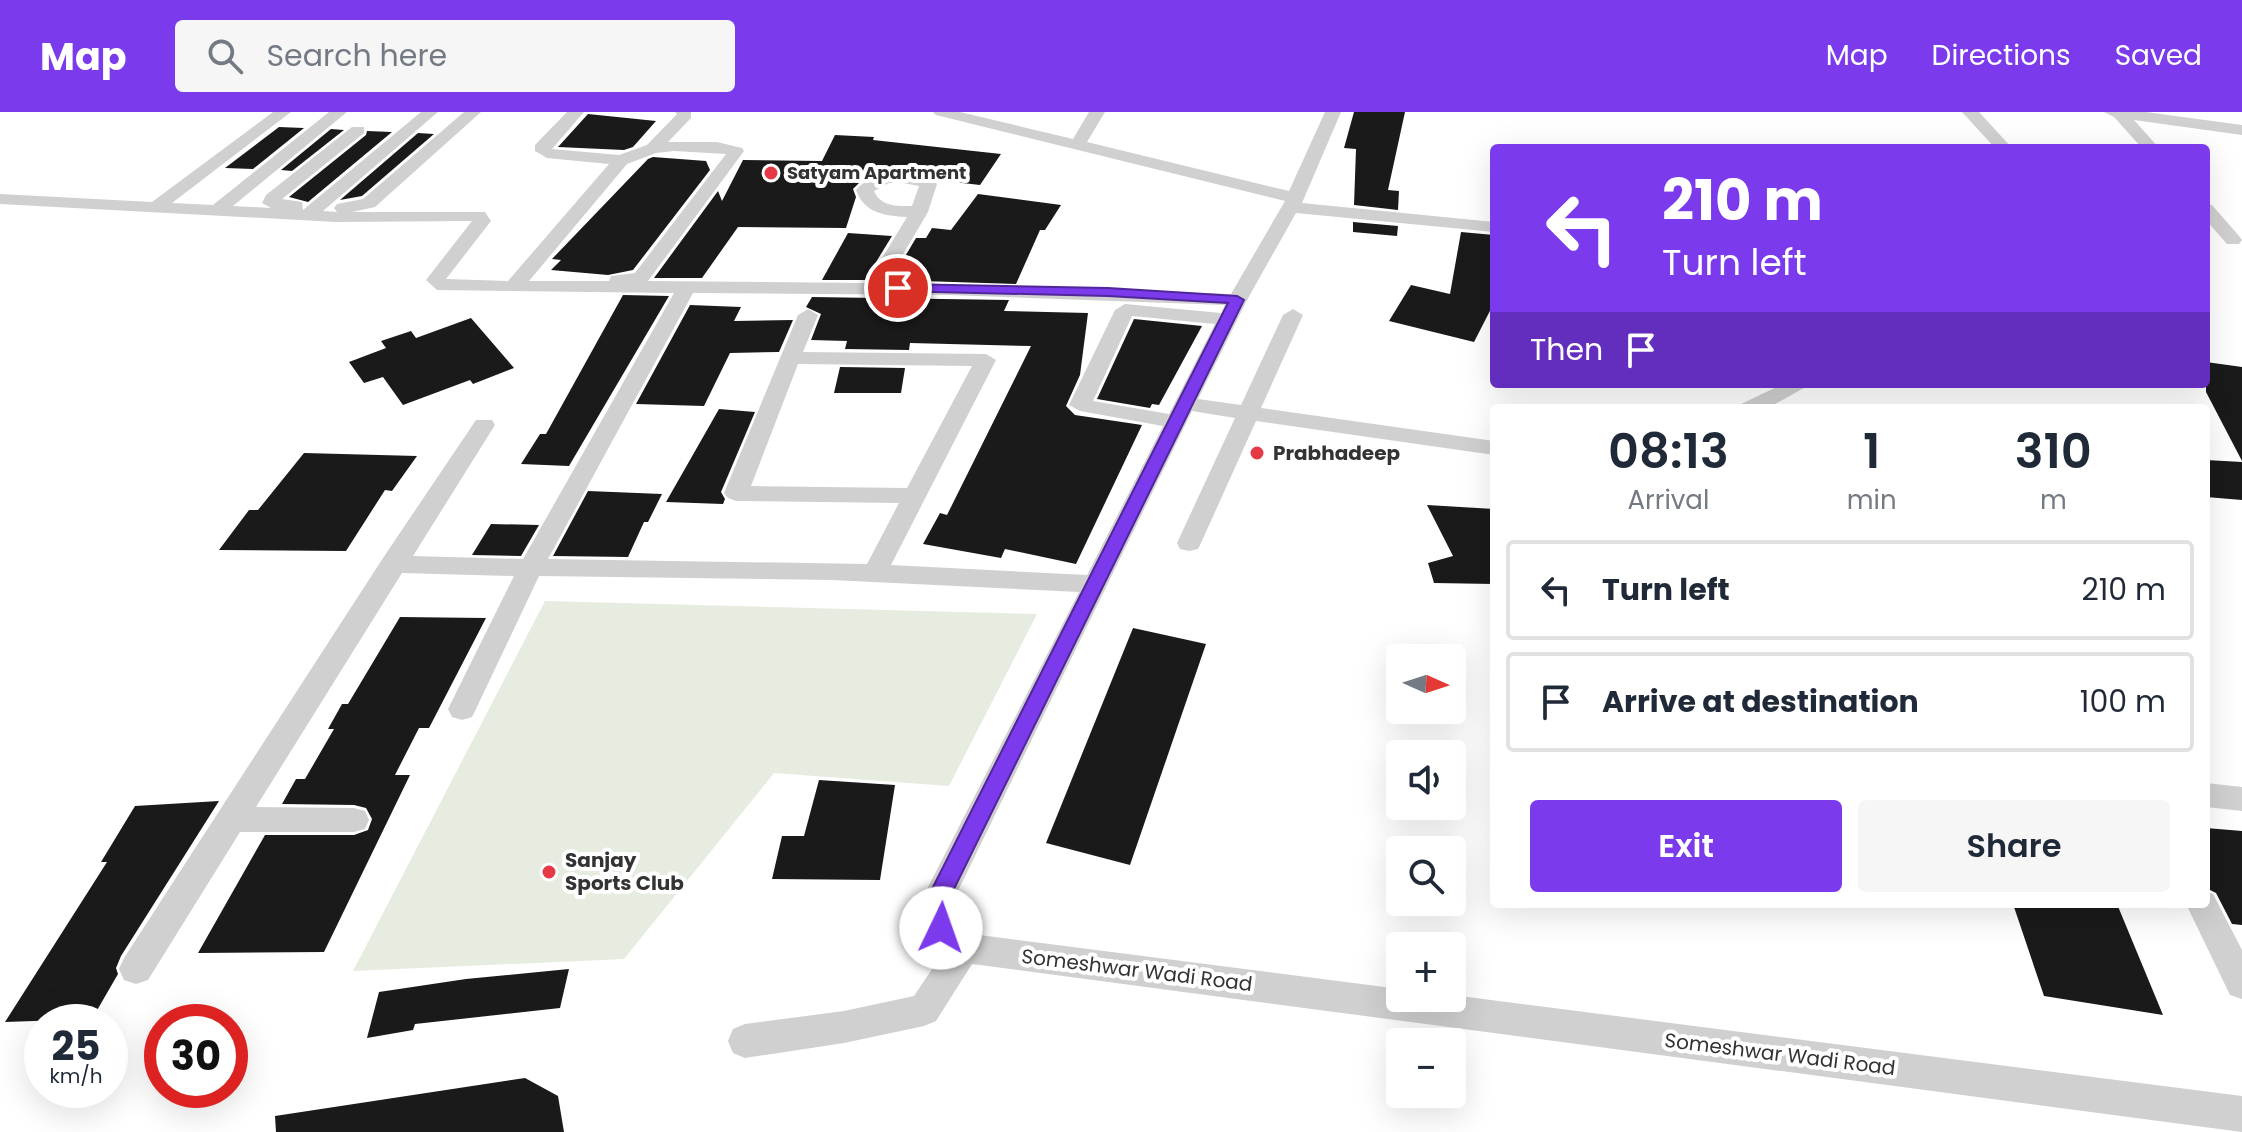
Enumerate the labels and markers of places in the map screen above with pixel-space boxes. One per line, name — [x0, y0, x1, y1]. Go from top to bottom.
place label: Satyam Apartment — [787, 160, 966, 185]
marker: Satyam Apartment — [762, 164, 780, 182]
pin — [864, 254, 932, 322]
place label: Prabhadeep — [1273, 439, 1400, 467]
marker: Prabhadeep — [1248, 444, 1266, 462]
place label: Sanjay Sports Club — [565, 846, 684, 897]
marker: Sanjay Sports Club — [540, 863, 558, 881]

